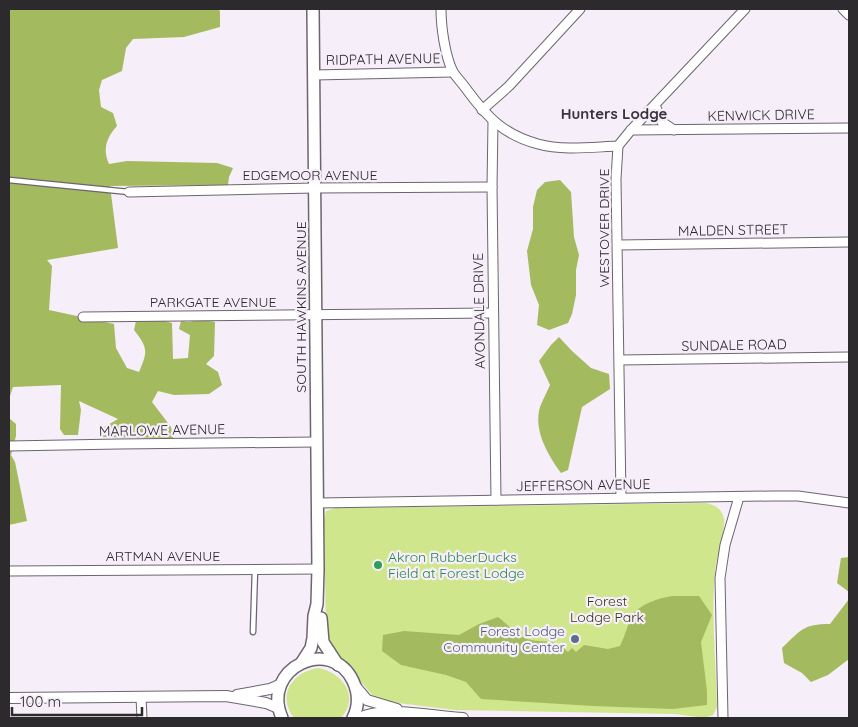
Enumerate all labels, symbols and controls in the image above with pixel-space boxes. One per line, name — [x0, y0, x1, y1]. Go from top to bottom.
street label: RIDPATH AVENUE — [326, 49, 440, 69]
district label: Hunters Lodge — [561, 104, 668, 123]
street label: KENWICK DRIVE — [707, 105, 815, 125]
street label: EDGEMOOR AVENUE — [242, 166, 378, 184]
street label: WESTOVER DRIVE — [595, 169, 613, 287]
street label: MALDEN STREET — [678, 220, 788, 240]
street label: SOUTH HAWKINS AVENUE — [292, 221, 310, 393]
street label: AVONDALE DRIVE — [469, 253, 489, 369]
street label: PARKGATE AVENUE — [150, 293, 276, 311]
street label: SUNDALE ROAD — [681, 335, 787, 355]
street label: MARLOWE AVENUE — [99, 420, 225, 440]
street label: JEFFERSON AVENUE — [515, 475, 651, 495]
street label: ARTMAN AVENUE — [106, 547, 220, 565]
place label: Akron RubberDucks Field at Forest Lodge — [388, 548, 524, 582]
marker: Akron RubberDucks Field at Forest Lodge — [372, 559, 384, 571]
park label: Forest Lodge Park — [570, 592, 644, 626]
place label: Forest Lodge Community Center — [443, 622, 566, 656]
marker: Forest Lodge Community Center — [569, 633, 581, 645]
scale bar — [12, 684, 142, 716]
text: 100 m — [20, 692, 61, 711]

